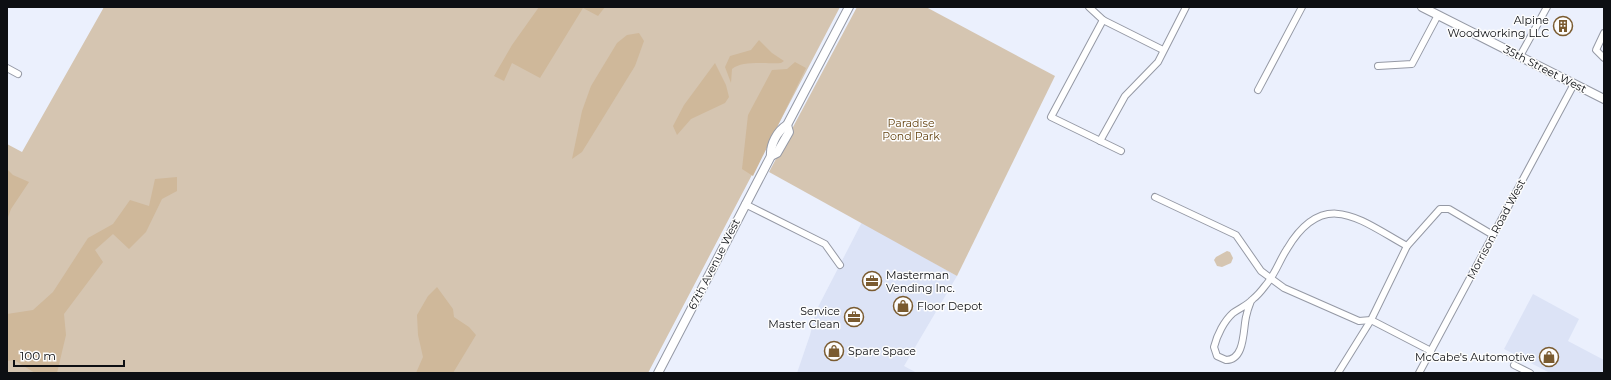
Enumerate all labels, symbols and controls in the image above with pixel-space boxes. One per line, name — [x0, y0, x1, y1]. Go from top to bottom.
place label: Alpine Woodworking LLC — [1447, 13, 1549, 40]
building icon: Alpine Woodworking LLC — [1552, 15, 1574, 37]
street label: 35th Street West — [1501, 42, 1589, 96]
park label: Paradise Pond Park — [882, 116, 940, 143]
street label: Morrison Road West — [1464, 176, 1529, 281]
street label: 67th Avenue West — [685, 216, 743, 312]
place label: Masterman Vending Inc. — [886, 268, 955, 295]
office icon: Masterman Vending Inc. — [861, 270, 883, 292]
shop icon: Floor Depot — [892, 295, 914, 317]
place label: Floor Depot — [917, 299, 983, 313]
place label: Service Master Clean — [768, 304, 840, 331]
office icon: Service Master Clean — [843, 306, 865, 328]
shop icon: Spare Space — [823, 340, 845, 362]
scale bar — [14, 342, 124, 368]
place label: Spare Space — [848, 344, 916, 358]
shop icon: McCabe's Automotive — [1538, 346, 1560, 368]
text: 100 m — [20, 348, 56, 363]
place label: McCabe's Automotive — [1415, 350, 1535, 364]

